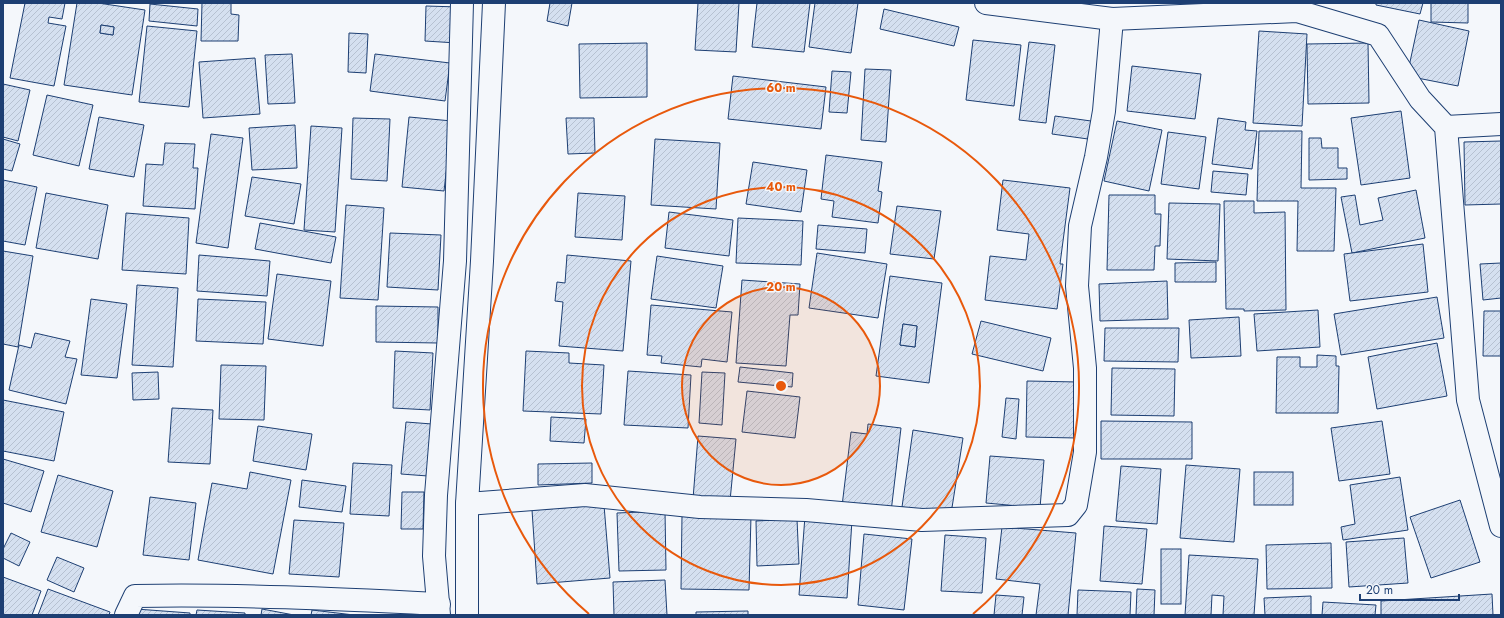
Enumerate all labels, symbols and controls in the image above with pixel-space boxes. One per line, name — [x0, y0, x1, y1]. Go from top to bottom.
text: 60 m — [766, 79, 796, 97]
text: 40 m — [766, 178, 796, 196]
text: 20 m — [766, 278, 796, 296]
centre of rings — [774, 379, 788, 393]
scale bar — [1360, 576, 1459, 602]
text: 20 m — [1366, 581, 1393, 599]

